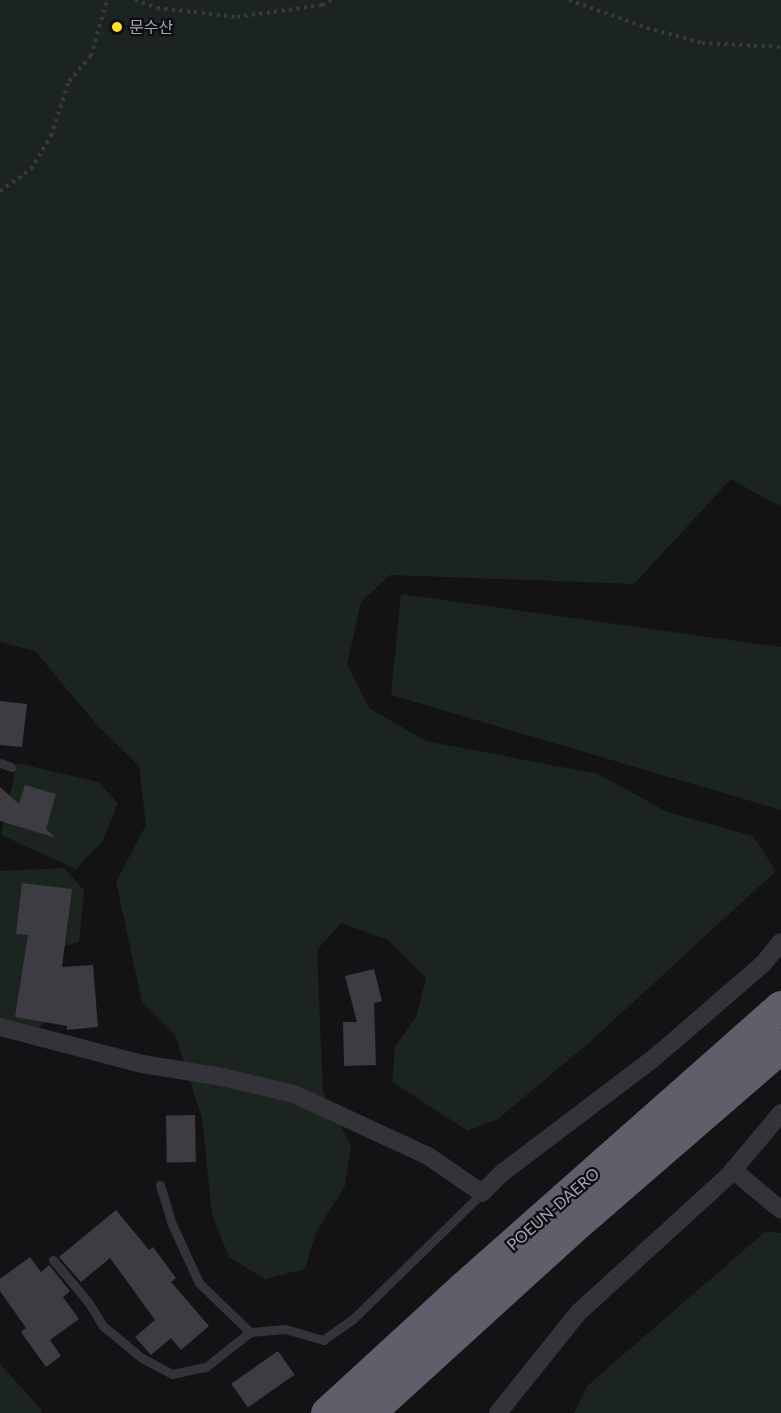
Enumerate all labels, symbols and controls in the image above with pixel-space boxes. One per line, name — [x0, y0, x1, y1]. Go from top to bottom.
place label: 문수산 — [129, 17, 173, 37]
marker: 문수산 — [110, 20, 124, 34]
street label: POEUN-DAERO — [503, 1164, 603, 1254]

